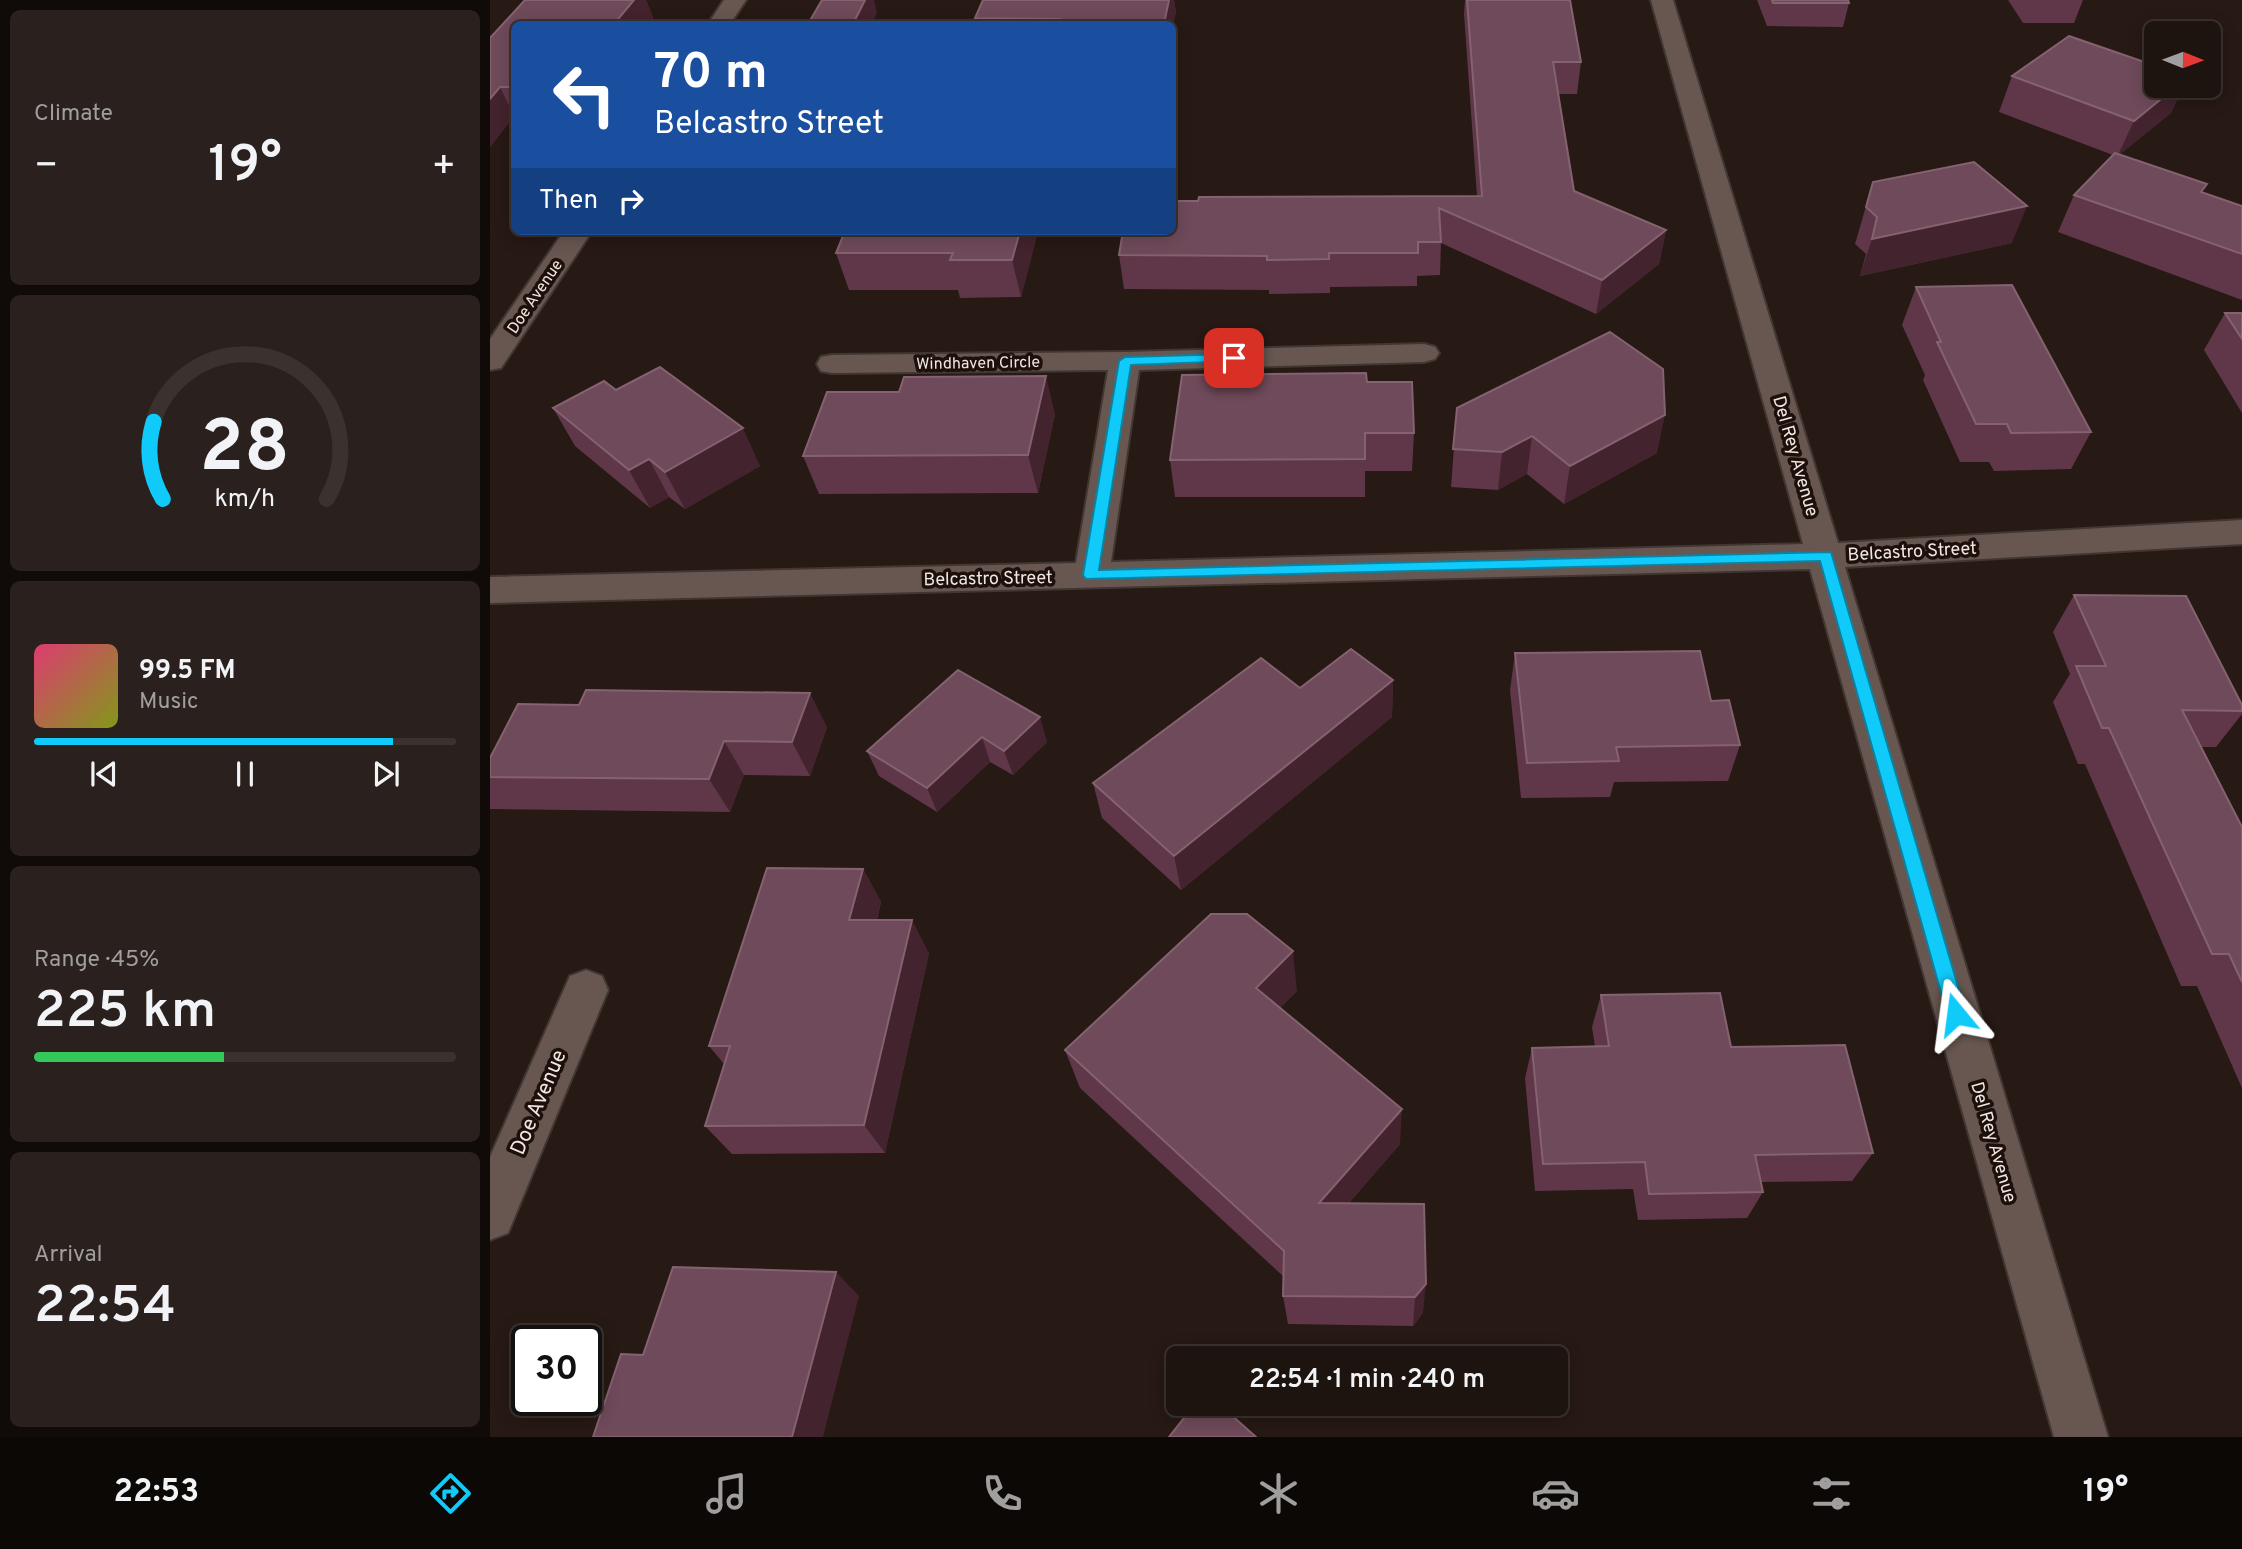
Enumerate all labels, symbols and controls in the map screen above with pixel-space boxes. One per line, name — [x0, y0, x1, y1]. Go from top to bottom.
north arrow — [2144, 21, 2221, 98]
map controls — [2144, 21, 2221, 98]
text: 70 m — [654, 44, 768, 106]
icon: left — [539, 49, 630, 140]
text: Climate — [34, 100, 113, 129]
text: Belcastro Street — [654, 105, 884, 145]
text: 19° — [208, 134, 282, 200]
text: − — [34, 143, 59, 192]
text: + — [431, 143, 456, 192]
icon: right — [612, 182, 650, 220]
text: Then — [539, 185, 598, 218]
street label: Doe Avenue — [504, 256, 568, 338]
pin — [1204, 328, 1264, 388]
icon: arrive — [1215, 339, 1253, 377]
street label: Windhaven Circle — [916, 353, 1040, 375]
street label: Del Rey Avenue — [1766, 393, 1823, 520]
text: 28 — [200, 406, 290, 498]
text: km/h — [215, 484, 275, 516]
street label: Belcastro Street — [1847, 538, 1977, 567]
street label: Belcastro Street — [923, 567, 1053, 592]
text: 99.5 FM — [139, 655, 236, 688]
text: Music — [139, 688, 199, 717]
icon: previous — [85, 755, 123, 793]
icon: pause — [226, 755, 264, 793]
icon: next — [367, 755, 405, 793]
text: Range · 45% — [34, 946, 159, 975]
position arrow — [1919, 977, 1993, 1051]
text: 225 km — [34, 980, 216, 1046]
street label: Doe Avenue — [505, 1046, 574, 1159]
street label: Del Rey Avenue — [1964, 1079, 2021, 1206]
text: Arrival — [34, 1241, 103, 1270]
text: 22:54 — [34, 1275, 176, 1341]
speed limit sign: 30 — [511, 1325, 602, 1416]
text: 22:54 · 1 min · 240 m — [1249, 1364, 1485, 1397]
icon: directions — [426, 1469, 475, 1518]
icon: music — [702, 1469, 751, 1518]
icon: phone — [978, 1469, 1027, 1518]
icon: climate — [1254, 1469, 1303, 1518]
icon: car — [1531, 1469, 1580, 1518]
icon: filters — [1807, 1469, 1856, 1518]
text: 22:53 — [114, 1473, 199, 1513]
text: 19° — [2083, 1473, 2128, 1513]

